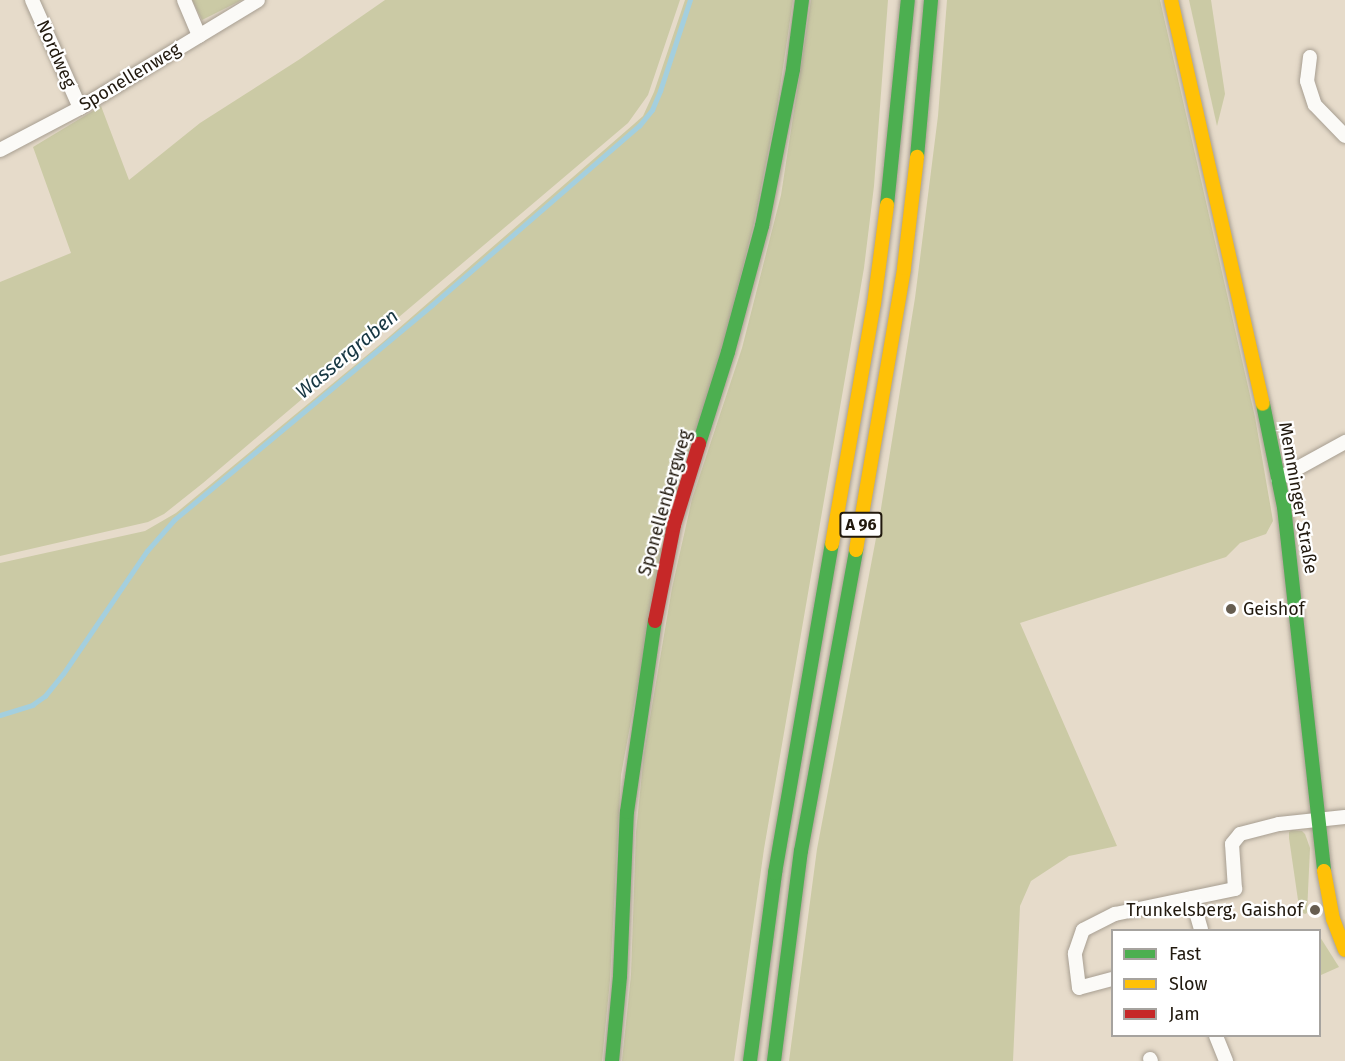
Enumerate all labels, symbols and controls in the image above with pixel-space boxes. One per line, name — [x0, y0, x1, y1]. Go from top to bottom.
street label: Nordweg — [31, 17, 81, 91]
street label: Sponellenweg — [75, 38, 185, 116]
water label: Wassergraben — [291, 304, 403, 404]
street label: Memminger Straße — [1274, 420, 1322, 576]
street label: Sponellenbergweg — [634, 428, 696, 578]
road number: A 96 — [838, 512, 884, 538]
place label: Geishof — [1243, 598, 1305, 620]
marker: Geishof — [1224, 602, 1238, 616]
place label: Trunkelsberg, Gaishof — [1126, 899, 1303, 921]
marker: Trunkelsberg, Gaishof — [1308, 903, 1322, 917]
legend — [1111, 929, 1321, 1037]
text: Fast — [1169, 943, 1201, 965]
text: Slow — [1169, 973, 1207, 995]
text: Jam — [1169, 1003, 1200, 1025]

